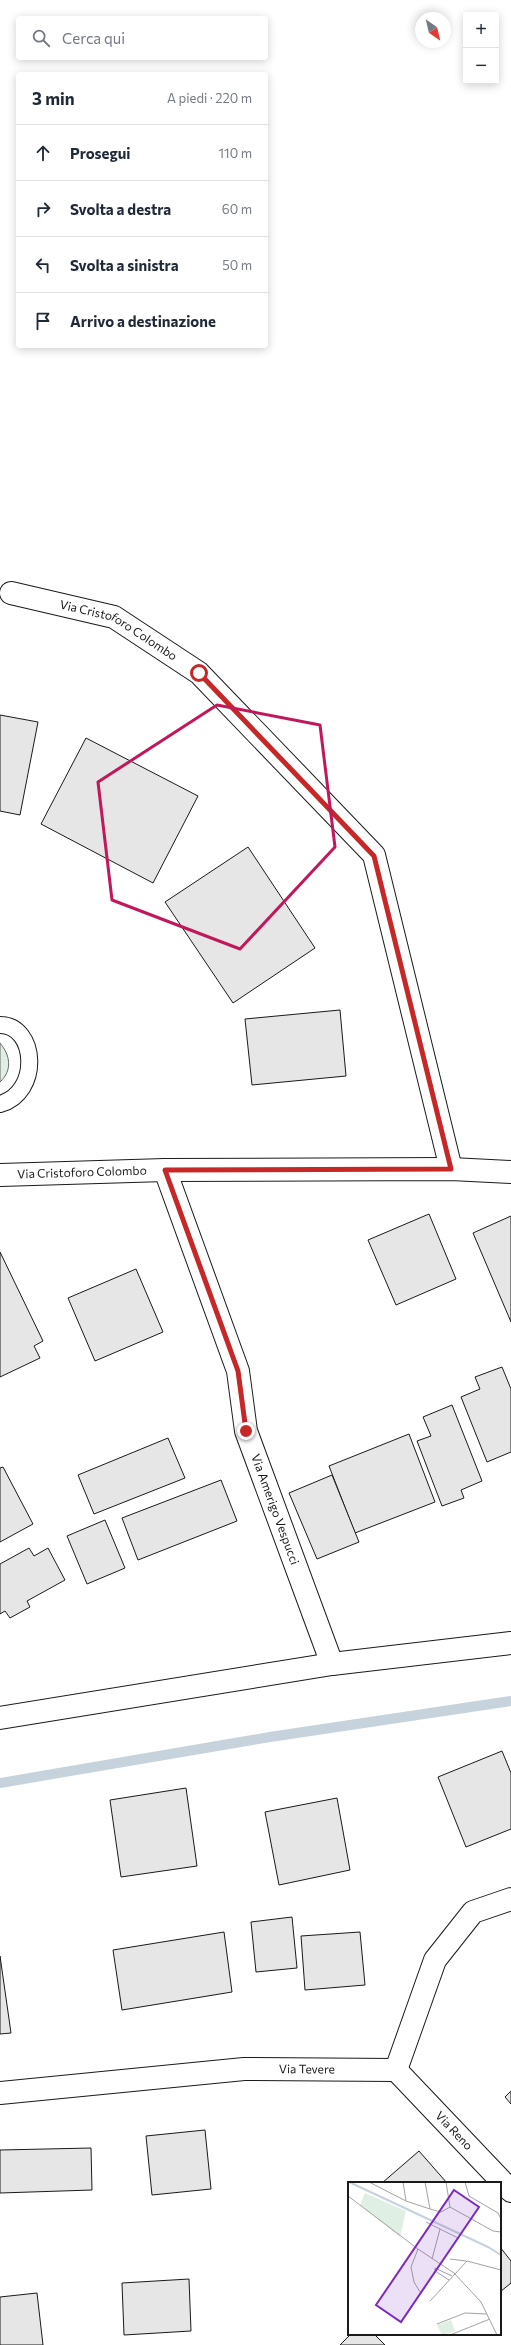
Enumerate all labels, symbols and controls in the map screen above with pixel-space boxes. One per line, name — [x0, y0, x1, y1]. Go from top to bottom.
north arrow — [415, 12, 451, 48]
map controls — [463, 12, 499, 84]
button: + — [463, 12, 499, 48]
search box — [16, 16, 268, 60]
icon: search — [30, 27, 52, 49]
text: Cerca qui — [62, 29, 125, 47]
button: − — [463, 48, 499, 84]
text: 3 min — [32, 88, 75, 109]
text: A piedi · 220 m — [167, 90, 252, 106]
icon: ahead — [32, 142, 54, 164]
text: Prosegui — [70, 144, 130, 162]
text: 110 m — [219, 145, 252, 161]
icon: right — [32, 198, 54, 220]
text: Svolta a destra — [70, 200, 171, 218]
text: 60 m — [222, 201, 252, 217]
icon: left — [32, 254, 54, 276]
text: Svolta a sinistra — [70, 256, 179, 274]
text: 50 m — [222, 257, 252, 273]
icon: arrive — [32, 310, 54, 332]
text: Arrivo a destinazione — [70, 312, 216, 330]
street label: Via Cristoforo Colombo — [59, 597, 180, 663]
route start — [190, 664, 208, 682]
street label: Via Cristoforo Colombo — [17, 1163, 147, 1180]
route end — [237, 1422, 255, 1440]
street label: Via Amerigo Vespucci — [249, 1452, 303, 1566]
street label: Via Tevere — [279, 2061, 335, 2076]
street label: Via Reno — [433, 2108, 476, 2152]
inset map — [348, 2182, 501, 2335]

